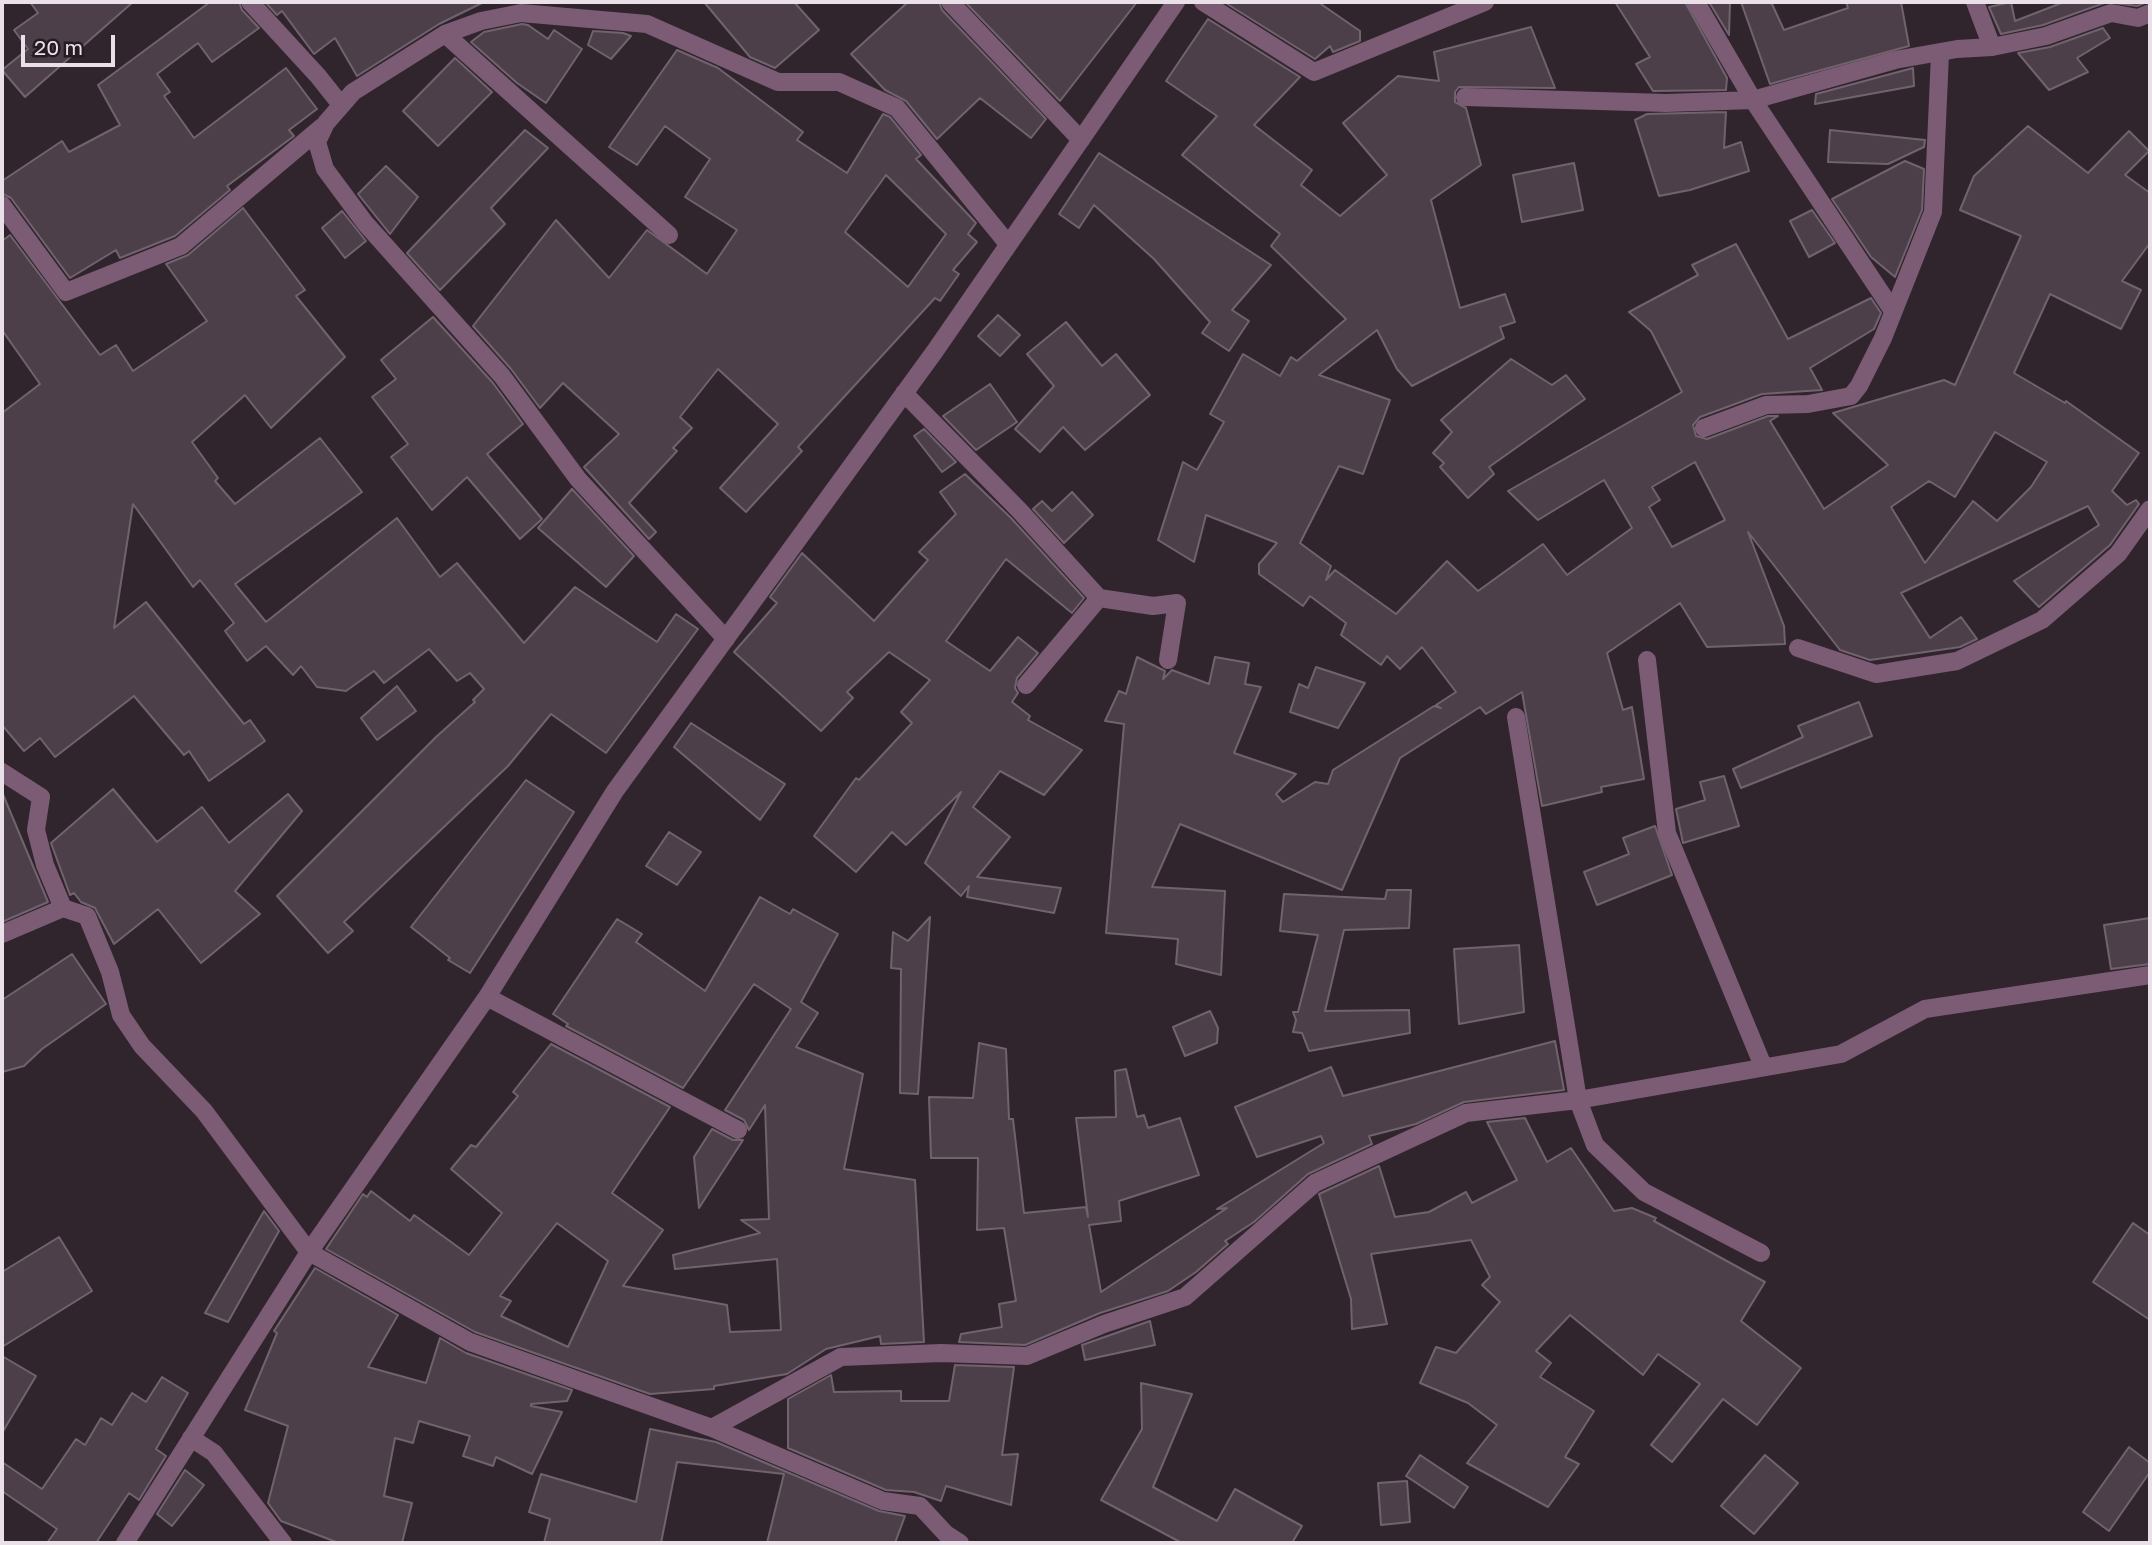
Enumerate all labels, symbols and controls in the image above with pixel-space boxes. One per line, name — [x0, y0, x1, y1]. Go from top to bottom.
scale bar — [24, 21, 119, 65]
text: 20 m — [34, 34, 83, 60]

